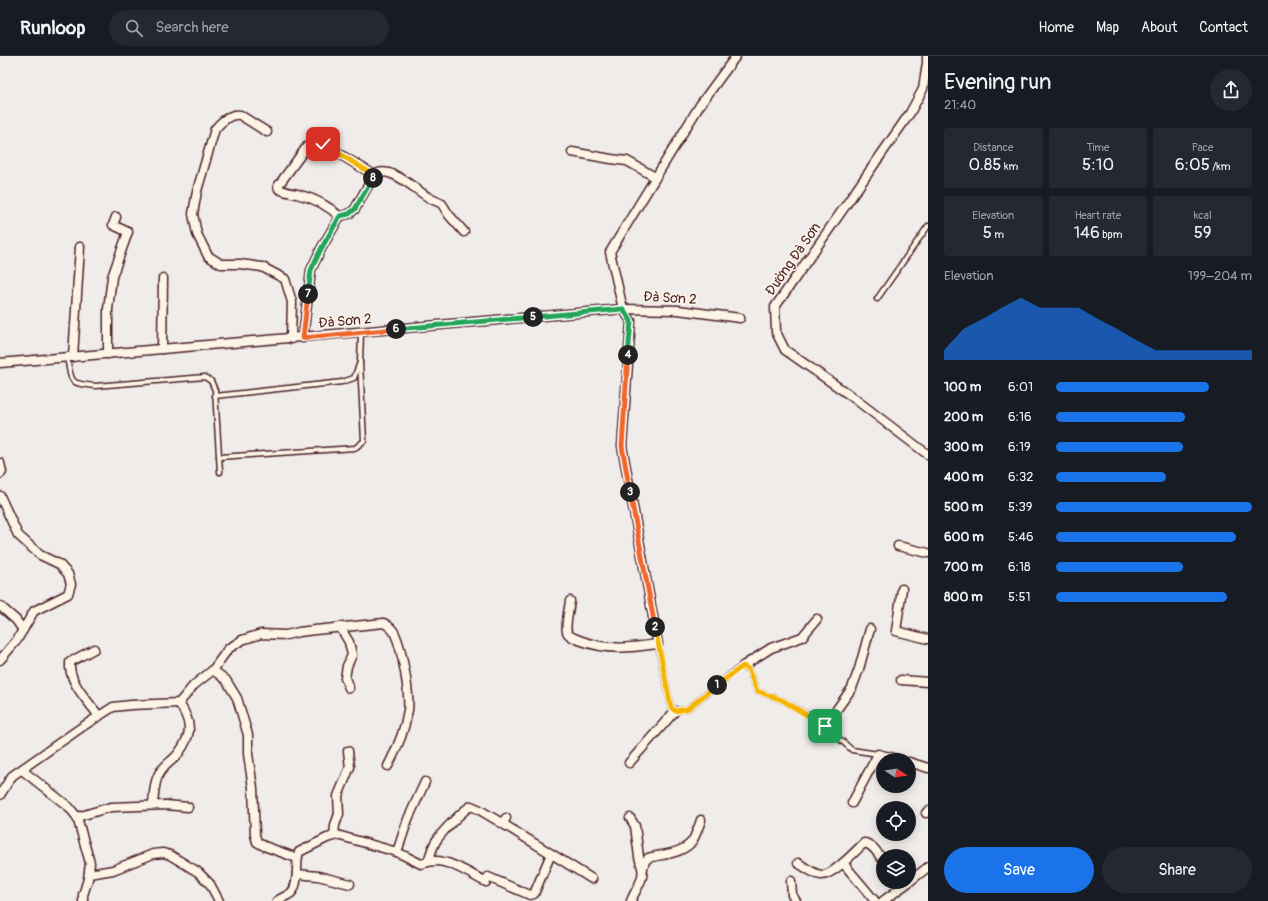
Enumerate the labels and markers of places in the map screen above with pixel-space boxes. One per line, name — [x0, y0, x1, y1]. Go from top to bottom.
pin — [306, 127, 340, 161]
pin: 8 — [363, 168, 383, 188]
pin: 7 — [298, 284, 318, 304]
pin: 5 — [523, 307, 543, 327]
pin: 6 — [386, 319, 406, 339]
pin: 4 — [618, 345, 638, 365]
pin: 3 — [620, 482, 640, 502]
pin: 2 — [645, 617, 665, 637]
pin: 1 — [707, 675, 727, 695]
pin — [808, 709, 842, 743]

